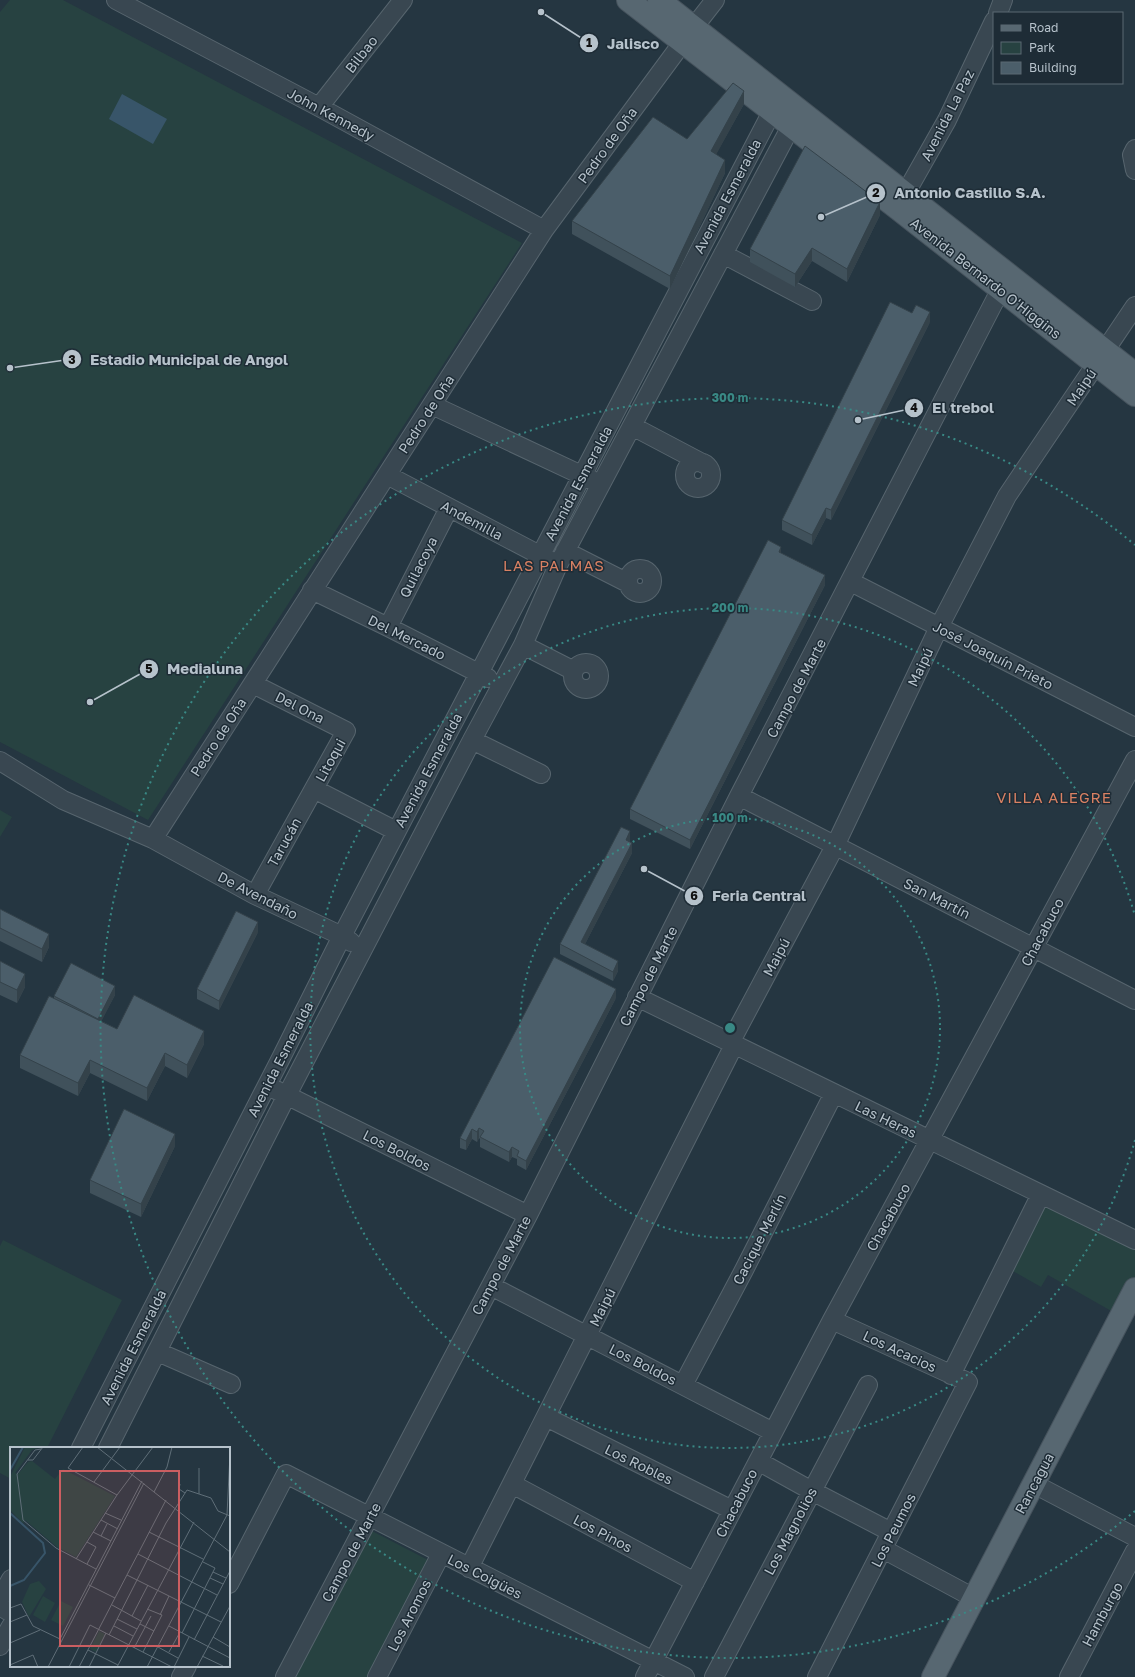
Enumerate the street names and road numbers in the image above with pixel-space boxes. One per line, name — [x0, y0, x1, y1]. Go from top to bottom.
street label: Bilbao — [341, 32, 381, 76]
street label: Avenida La Paz — [917, 66, 977, 164]
street label: John Kennedy — [285, 84, 378, 144]
street label: Pedro de Oña — [574, 104, 640, 186]
street label: Avenida Esmeralda — [690, 136, 764, 256]
street label: Avenida Bernardo O'Higgins — [907, 214, 1065, 342]
street label: Maipú — [1063, 365, 1099, 409]
street label: Pedro de Oña — [394, 372, 458, 456]
street label: Avenida Esmeralda — [541, 423, 615, 543]
street label: Andemilla — [438, 497, 506, 543]
street label: Quilacoya — [395, 534, 441, 600]
street label: Del Mercado — [366, 611, 448, 663]
street label: José Joaquín Prieto — [930, 617, 1056, 693]
street label: Campo de Marte — [763, 635, 829, 741]
street label: Maipú — [904, 645, 936, 689]
street label: Del Ona — [273, 687, 327, 727]
street label: Pedro de Oña — [186, 695, 250, 779]
street label: Avenida Esmeralda — [391, 710, 465, 830]
street label: Litoqui — [311, 736, 349, 784]
street label: Tarucán — [264, 815, 304, 869]
street label: De Avendaño — [215, 868, 301, 922]
street label: San Martín — [901, 874, 973, 922]
street label: Chacabuco — [1017, 895, 1067, 969]
street label: Campo de Marte — [615, 923, 681, 1029]
street label: Maipú — [759, 935, 793, 979]
street label: Avenida Esmeralda — [244, 998, 316, 1120]
street label: Las Heras — [852, 1097, 920, 1141]
street label: Los Boldos — [360, 1126, 434, 1174]
street label: Chacabuco — [862, 1180, 914, 1254]
street label: Cacique Merlín — [729, 1191, 789, 1287]
street label: Campo de Marte — [468, 1212, 534, 1318]
street label: Maipú — [585, 1285, 619, 1329]
street label: Avenida Esmeralda — [97, 1286, 169, 1408]
street label: Los Acacios — [861, 1327, 939, 1375]
street label: Los Boldos — [606, 1340, 680, 1388]
street label: Los Robles — [602, 1440, 676, 1488]
street label: Rancagua — [1011, 1450, 1057, 1516]
street label: Chacabuco — [711, 1466, 761, 1540]
street label: Los Magnolios — [760, 1484, 820, 1578]
street label: Los Peumos — [867, 1490, 919, 1570]
street label: Campo de Marte — [318, 1499, 384, 1605]
street label: Los Pinos — [571, 1510, 635, 1556]
street label: Los Coigües — [445, 1550, 525, 1602]
street label: Los Aromos — [384, 1576, 434, 1654]
street label: Hamburgo — [1078, 1579, 1126, 1649]

